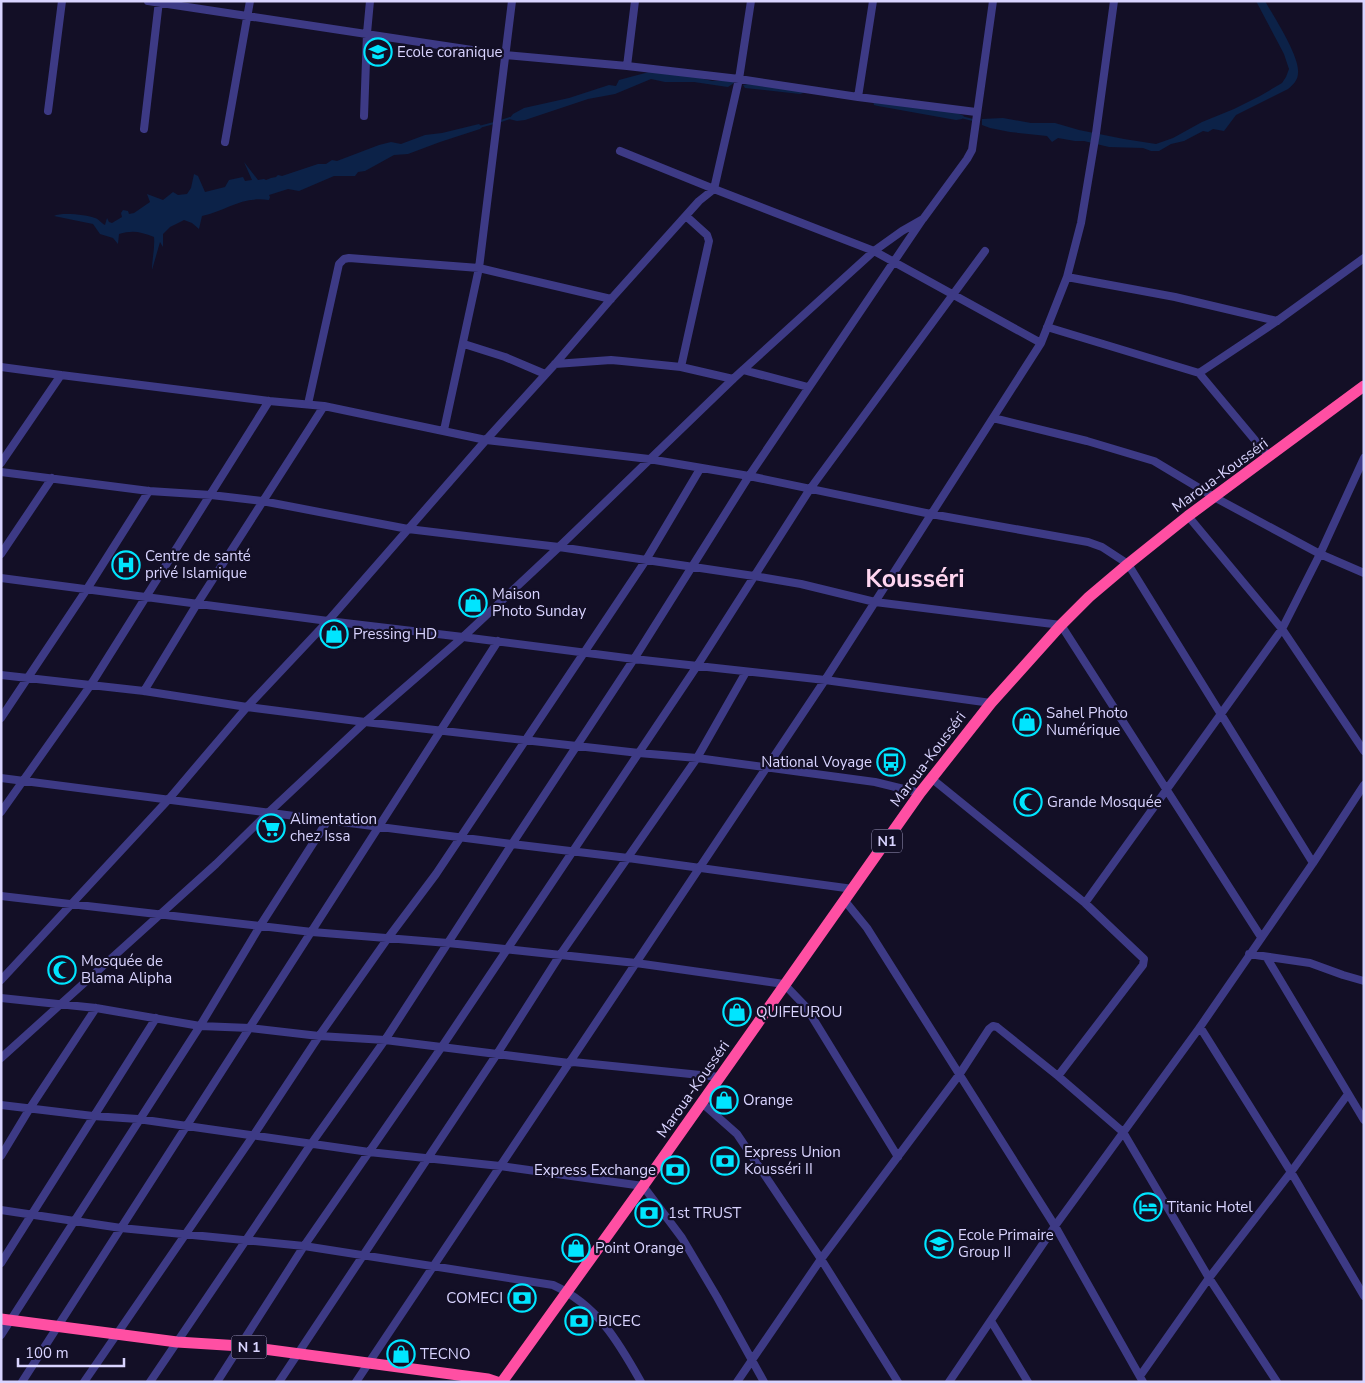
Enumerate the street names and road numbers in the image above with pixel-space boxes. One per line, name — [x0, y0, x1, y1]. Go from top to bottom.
street label: Maroua-Kousséri — [1168, 433, 1272, 517]
street label: Maroua-Kousséri — [886, 707, 970, 811]
road number: N1 — [872, 829, 902, 852]
street label: Maroua-Kousséri — [652, 1036, 734, 1142]
road number: N 1 — [232, 1335, 266, 1358]

